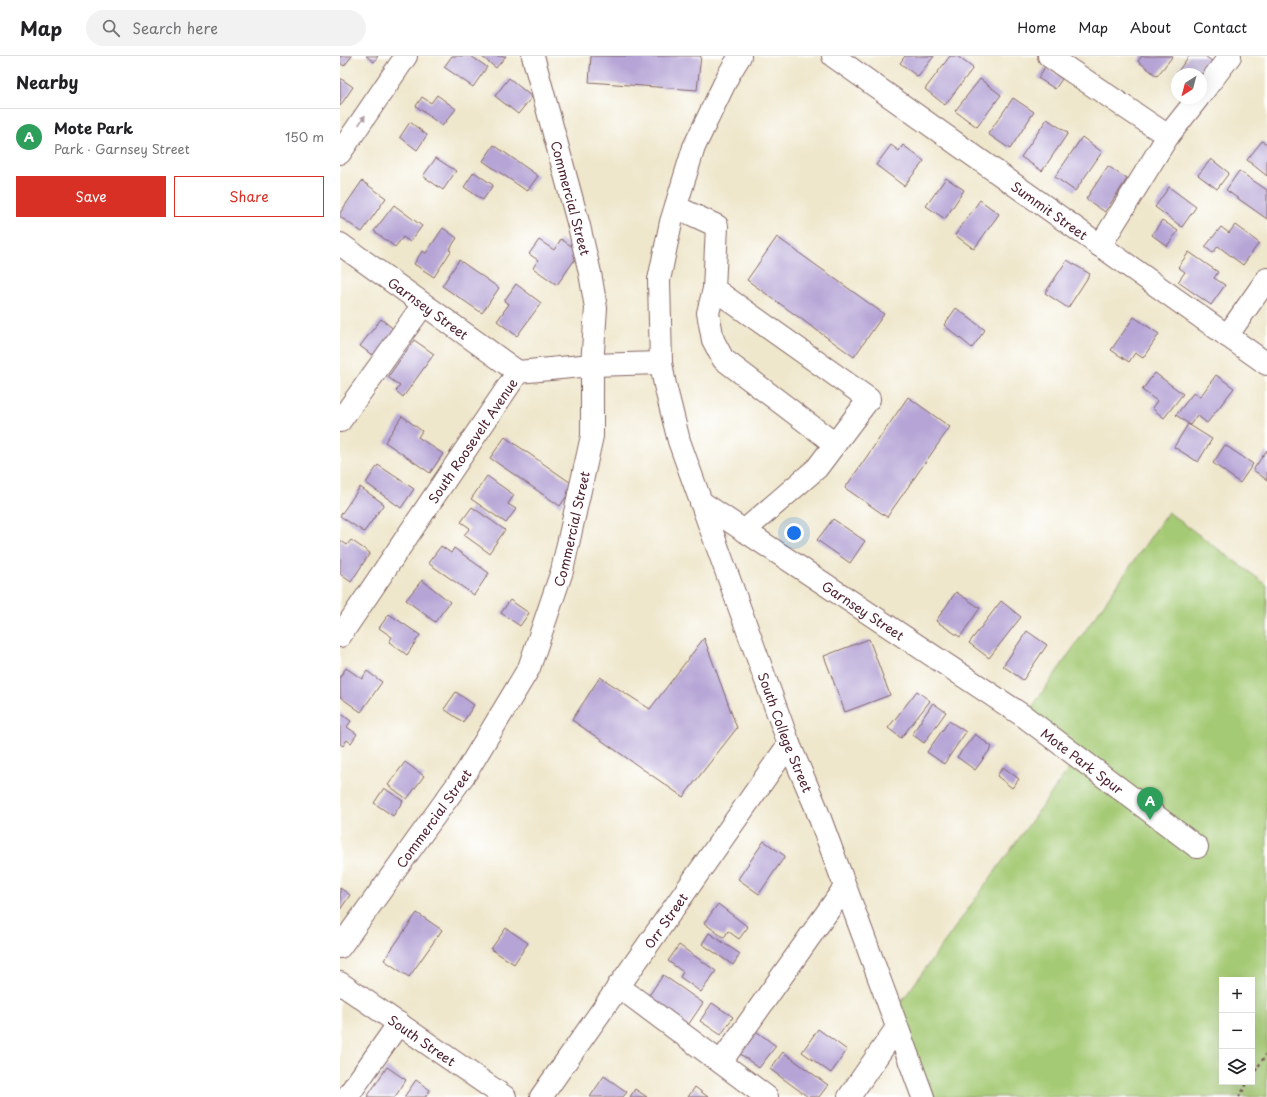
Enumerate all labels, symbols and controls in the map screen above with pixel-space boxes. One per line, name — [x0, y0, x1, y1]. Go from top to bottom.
search box — [86, 10, 366, 46]
text: Map — [20, 14, 62, 42]
text: Search here — [132, 16, 218, 39]
icon: search — [100, 17, 122, 39]
text: Home — [1017, 17, 1056, 38]
text: Map — [1078, 17, 1108, 38]
text: About — [1130, 17, 1171, 38]
text: Contact — [1193, 17, 1247, 38]
north arrow — [1171, 68, 1207, 104]
text: Nearby — [16, 69, 78, 95]
one-way arrow — [358, 115, 366, 126]
text: Mote Park — [54, 116, 133, 139]
text: A — [24, 127, 34, 146]
text: 150 m — [285, 127, 324, 146]
text: Park · Garnsey Street — [54, 139, 190, 158]
street label: Commercial Street — [547, 139, 595, 257]
button: Save — [16, 176, 166, 217]
button: Share — [174, 176, 324, 217]
street label: Summit Street — [1008, 176, 1092, 244]
street label: Garnsey Street — [384, 272, 473, 343]
street label: South Roosevelt Avenue — [423, 374, 521, 507]
street label: Commercial Street — [548, 469, 593, 589]
your location — [784, 523, 804, 543]
street label: Garnsey Street — [819, 576, 908, 644]
street label: South College Street — [754, 670, 818, 795]
street label: Mote Park Spur — [1037, 723, 1128, 798]
street label: Commercial Street — [391, 765, 475, 871]
pin: A — [1137, 787, 1163, 820]
street label: Orr Street — [639, 888, 691, 952]
map controls — [1219, 977, 1255, 1085]
button: + — [1219, 977, 1255, 1013]
street label: South Street — [385, 1010, 460, 1070]
button: − — [1219, 1013, 1255, 1049]
button: layers — [1219, 1049, 1255, 1085]

